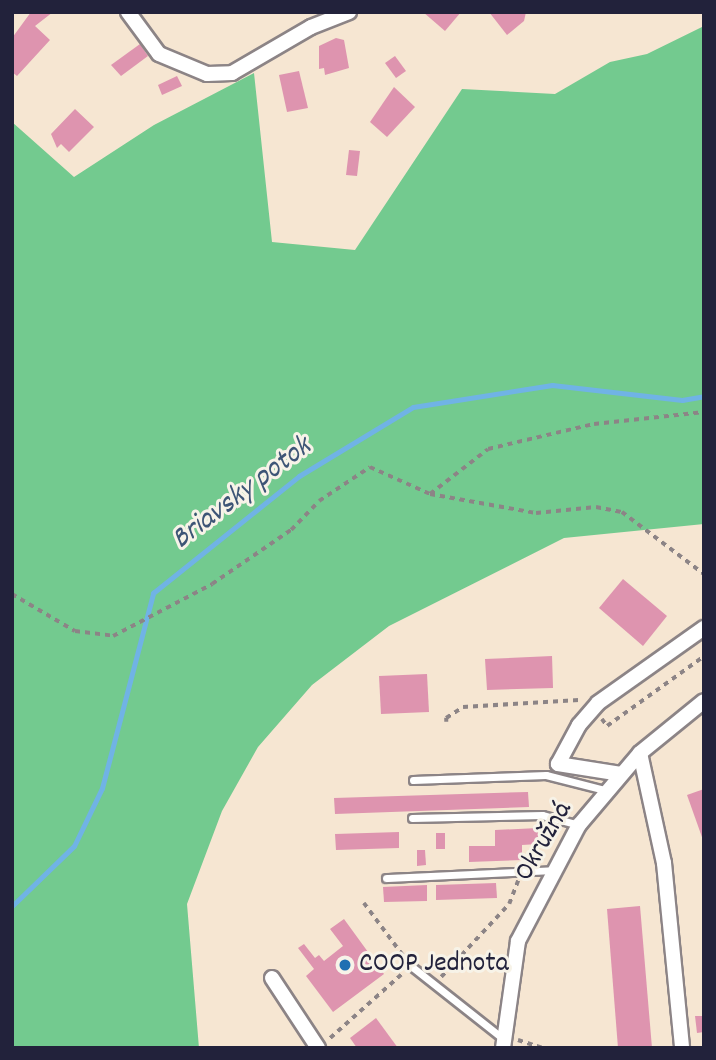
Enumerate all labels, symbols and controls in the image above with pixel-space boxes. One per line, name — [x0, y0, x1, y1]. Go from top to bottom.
water label: Briavsky potok — [166, 431, 320, 559]
street label: Okružná — [509, 796, 581, 888]
place label: COOP Jednota — [359, 948, 509, 982]
marker: COOP Jednota — [337, 957, 353, 973]

